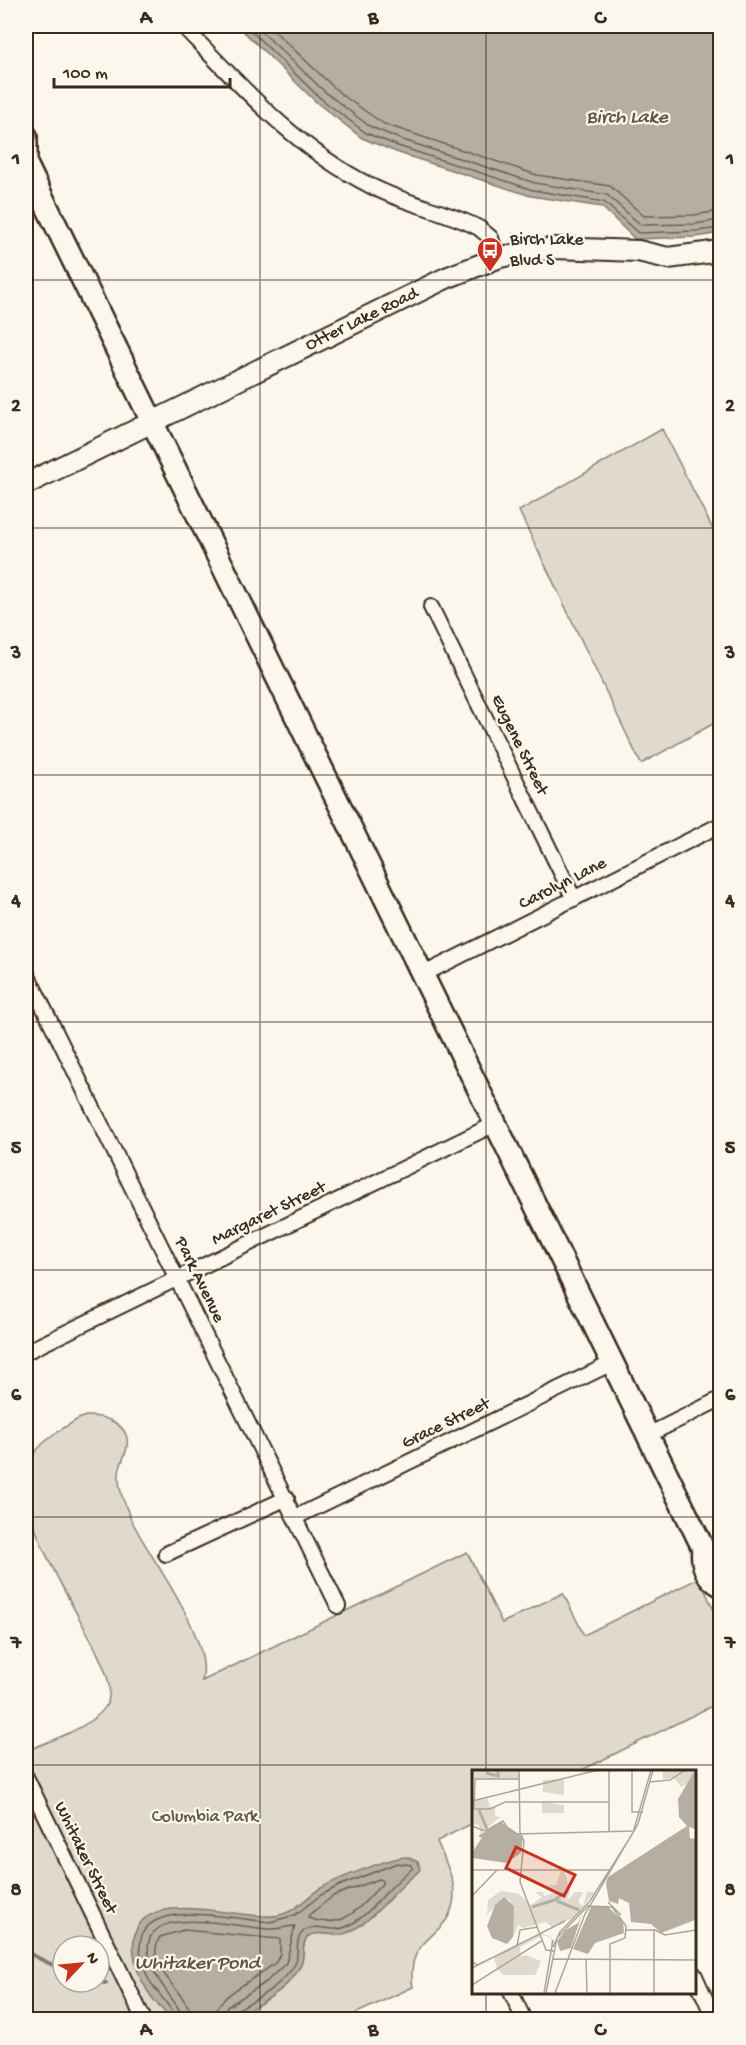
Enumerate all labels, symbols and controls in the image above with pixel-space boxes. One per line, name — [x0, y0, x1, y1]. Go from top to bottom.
text: A — [139, 8, 154, 31]
text: B — [367, 8, 379, 31]
text: C — [594, 8, 608, 31]
scale bar — [54, 51, 230, 89]
text: 100 m — [62, 64, 108, 85]
water label: Birch Lake — [586, 107, 668, 130]
text: 1 — [11, 149, 20, 172]
text: 1 — [725, 149, 734, 172]
place label: Birch Lake Blvd S — [509, 230, 584, 272]
bus stop icon: Birch Lake Blvd S — [475, 235, 505, 273]
street label: Otter Lake Road — [302, 282, 423, 356]
text: 2 — [11, 396, 21, 419]
text: 2 — [725, 396, 735, 419]
text: 3 — [10, 643, 21, 666]
text: 3 — [724, 643, 735, 666]
street label: Eugene Street — [486, 691, 553, 800]
street label: Carolyn Lane — [516, 853, 611, 915]
text: 4 — [10, 891, 21, 914]
text: 4 — [724, 891, 735, 914]
text: 5 — [11, 1138, 22, 1161]
text: 5 — [725, 1138, 736, 1161]
street label: Margaret Street — [209, 1177, 331, 1251]
street label: Park Avenue — [169, 1233, 229, 1327]
text: 6 — [11, 1385, 22, 1408]
text: 6 — [725, 1385, 736, 1408]
street label: Grace Street — [399, 1393, 495, 1454]
text: 7 — [10, 1633, 23, 1656]
text: 7 — [724, 1633, 737, 1656]
inset map — [472, 1770, 695, 1994]
street label: Whitaker Street — [49, 1798, 122, 1919]
park label: Columbia Park — [152, 1807, 260, 1828]
text: 8 — [11, 1880, 22, 1903]
text: 8 — [725, 1880, 736, 1903]
north arrow — [51, 1934, 111, 1994]
text: N — [81, 1950, 102, 1968]
water label: Whitaker Pond — [134, 1953, 262, 1976]
text: A — [139, 2020, 154, 2043]
text: B — [367, 2020, 379, 2043]
text: C — [594, 2020, 608, 2043]

